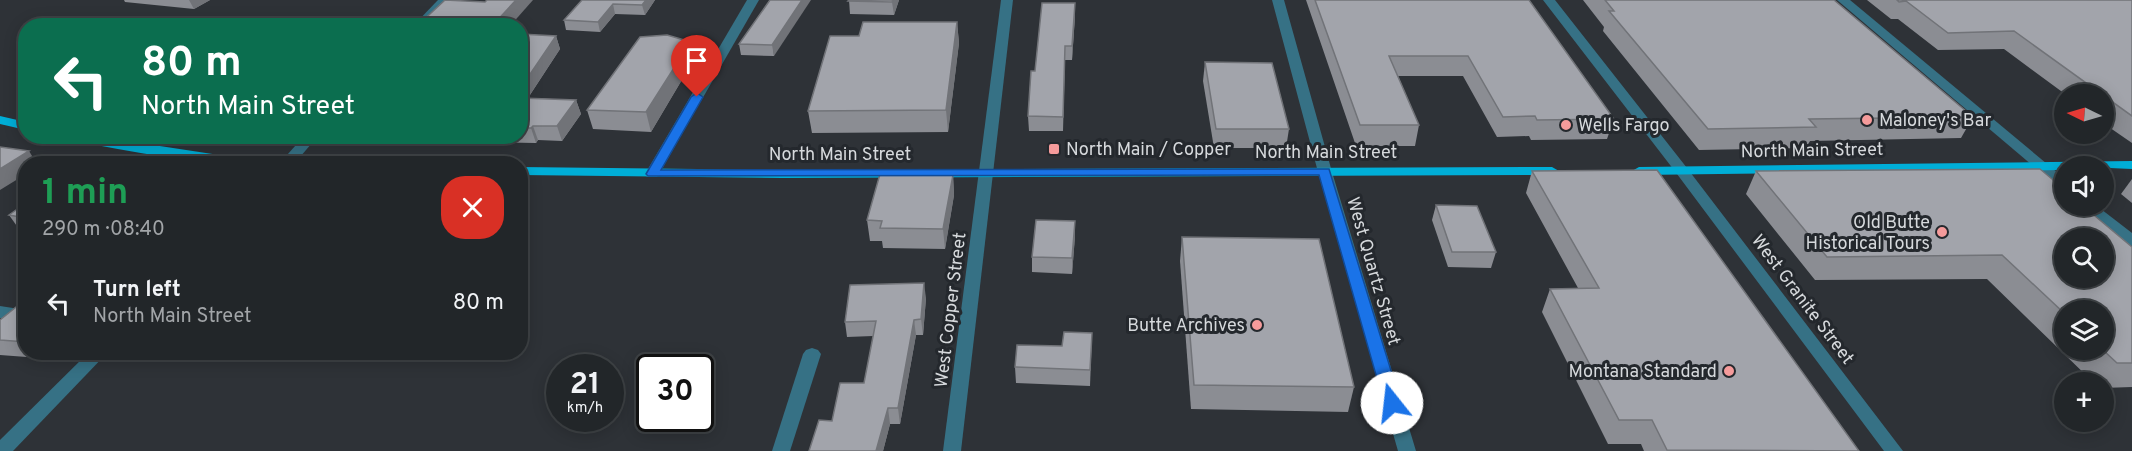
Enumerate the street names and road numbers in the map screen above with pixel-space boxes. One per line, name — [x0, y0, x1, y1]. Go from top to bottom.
street label: North Main Street — [1740, 139, 1884, 164]
street label: North Main Street — [1255, 142, 1397, 165]
street label: North Main Street — [769, 144, 911, 167]
street label: West Quartz Street — [1340, 194, 1405, 348]
street label: West Granite Street — [1745, 230, 1858, 370]
street label: West Copper Street — [931, 231, 972, 389]

